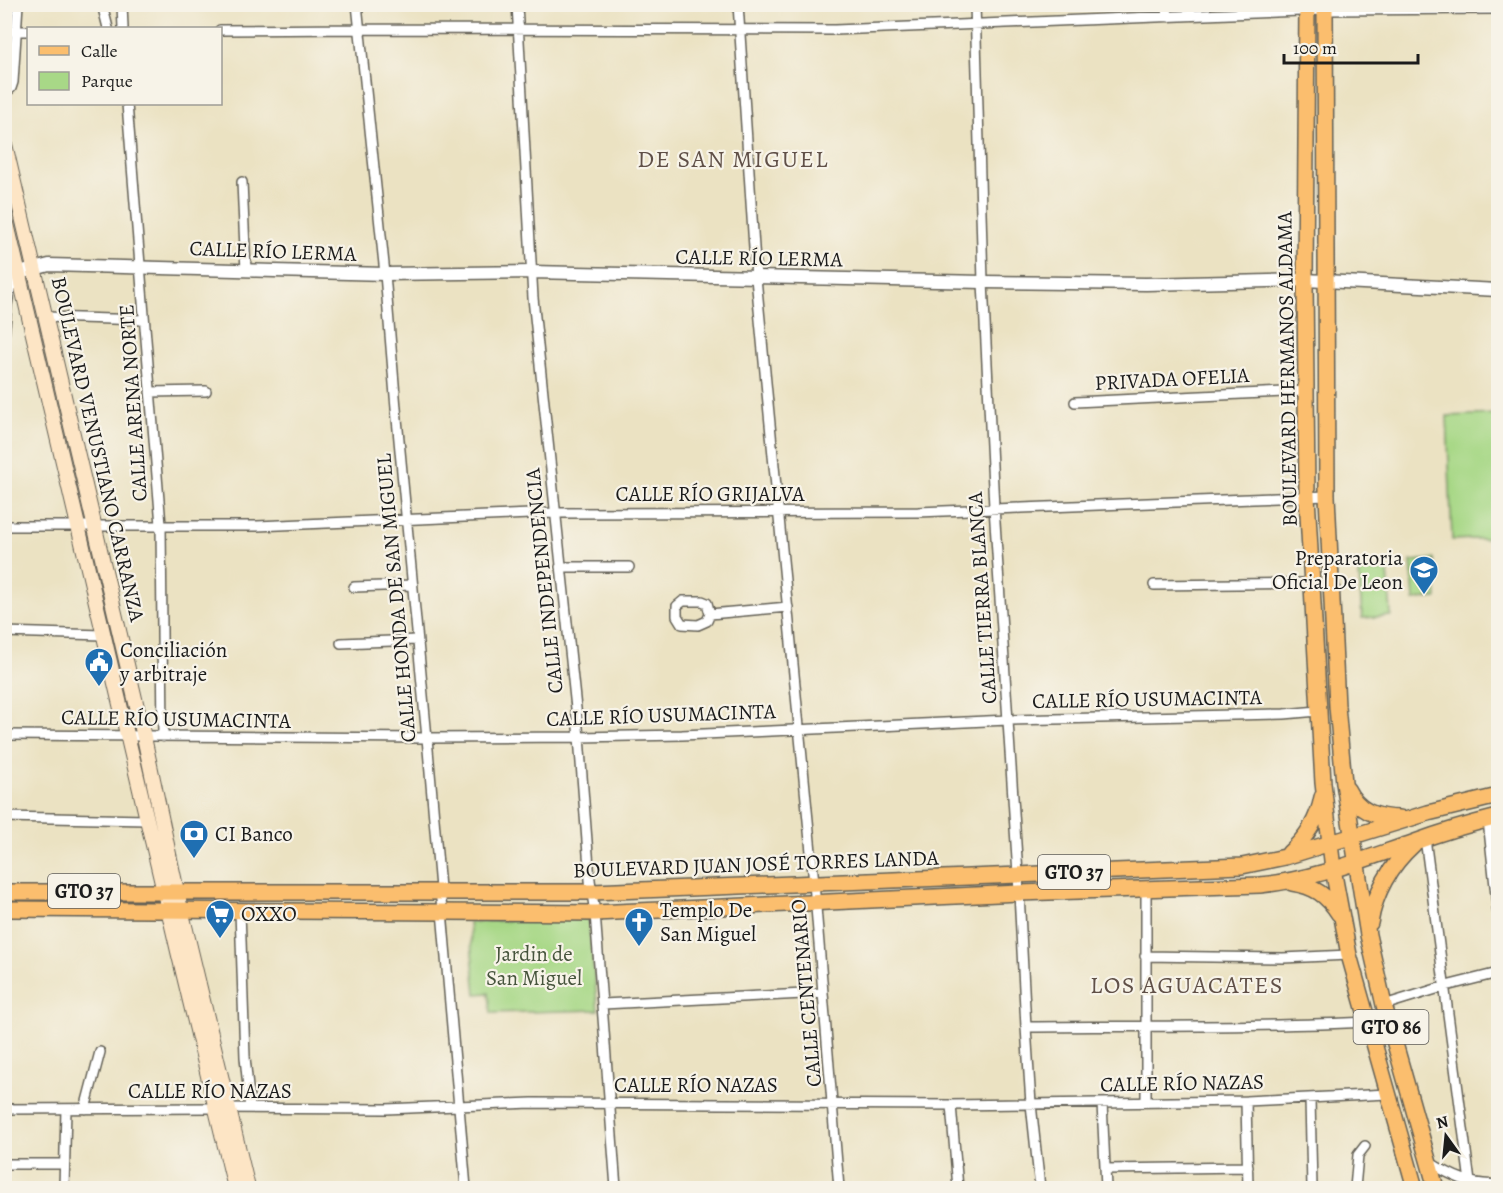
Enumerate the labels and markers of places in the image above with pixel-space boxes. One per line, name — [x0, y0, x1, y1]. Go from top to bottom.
place label: Preparatoria Oficial De Leon — [1272, 544, 1403, 596]
school or university icon: Preparatoria Oficial De Leon — [1408, 554, 1440, 596]
place label: Conciliación y arbitraje — [119, 636, 227, 688]
public building icon: Conciliación y arbitraje — [83, 646, 115, 688]
bank icon: CI Banco — [178, 818, 210, 860]
place label: CI Banco — [215, 820, 293, 848]
place label: Templo De San Miguel — [660, 896, 756, 948]
supermarket icon: OXXO — [204, 898, 236, 940]
place label: OXXO — [241, 900, 297, 928]
church icon: Templo De San Miguel — [623, 906, 655, 948]

